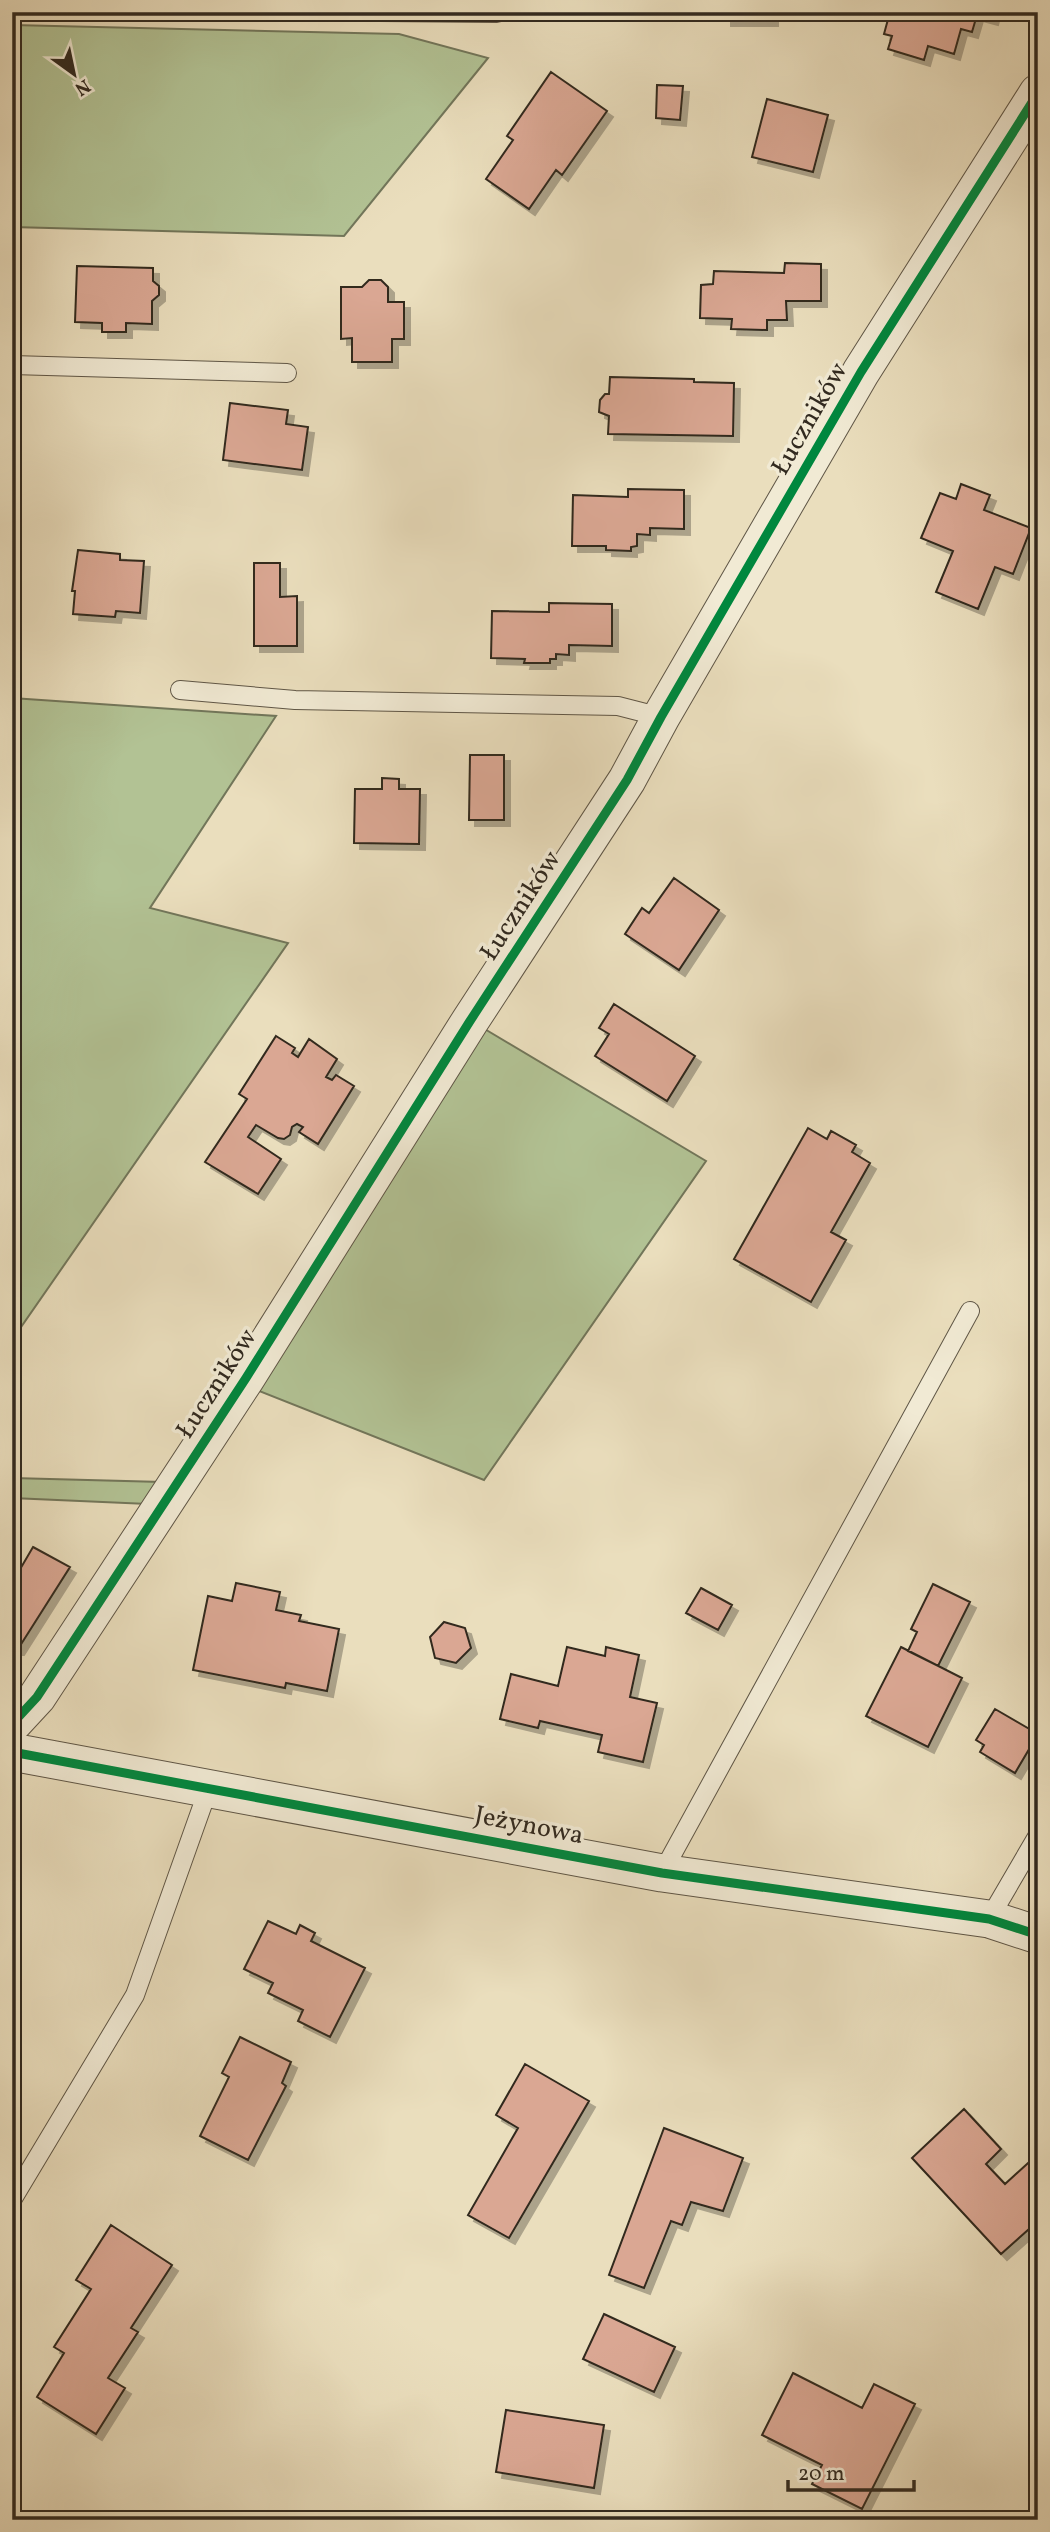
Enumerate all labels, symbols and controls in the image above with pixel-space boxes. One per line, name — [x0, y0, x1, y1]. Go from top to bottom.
north arrow — [38, 38, 108, 108]
text: N — [69, 72, 95, 101]
street label: Łuczników — [763, 356, 857, 482]
street label: Łuczników — [472, 844, 570, 968]
street label: Łuczników — [168, 1322, 266, 1446]
street label: Jeżynowa — [472, 1798, 586, 1854]
scale bar — [788, 2448, 914, 2492]
text: 20 m — [798, 2460, 844, 2489]

